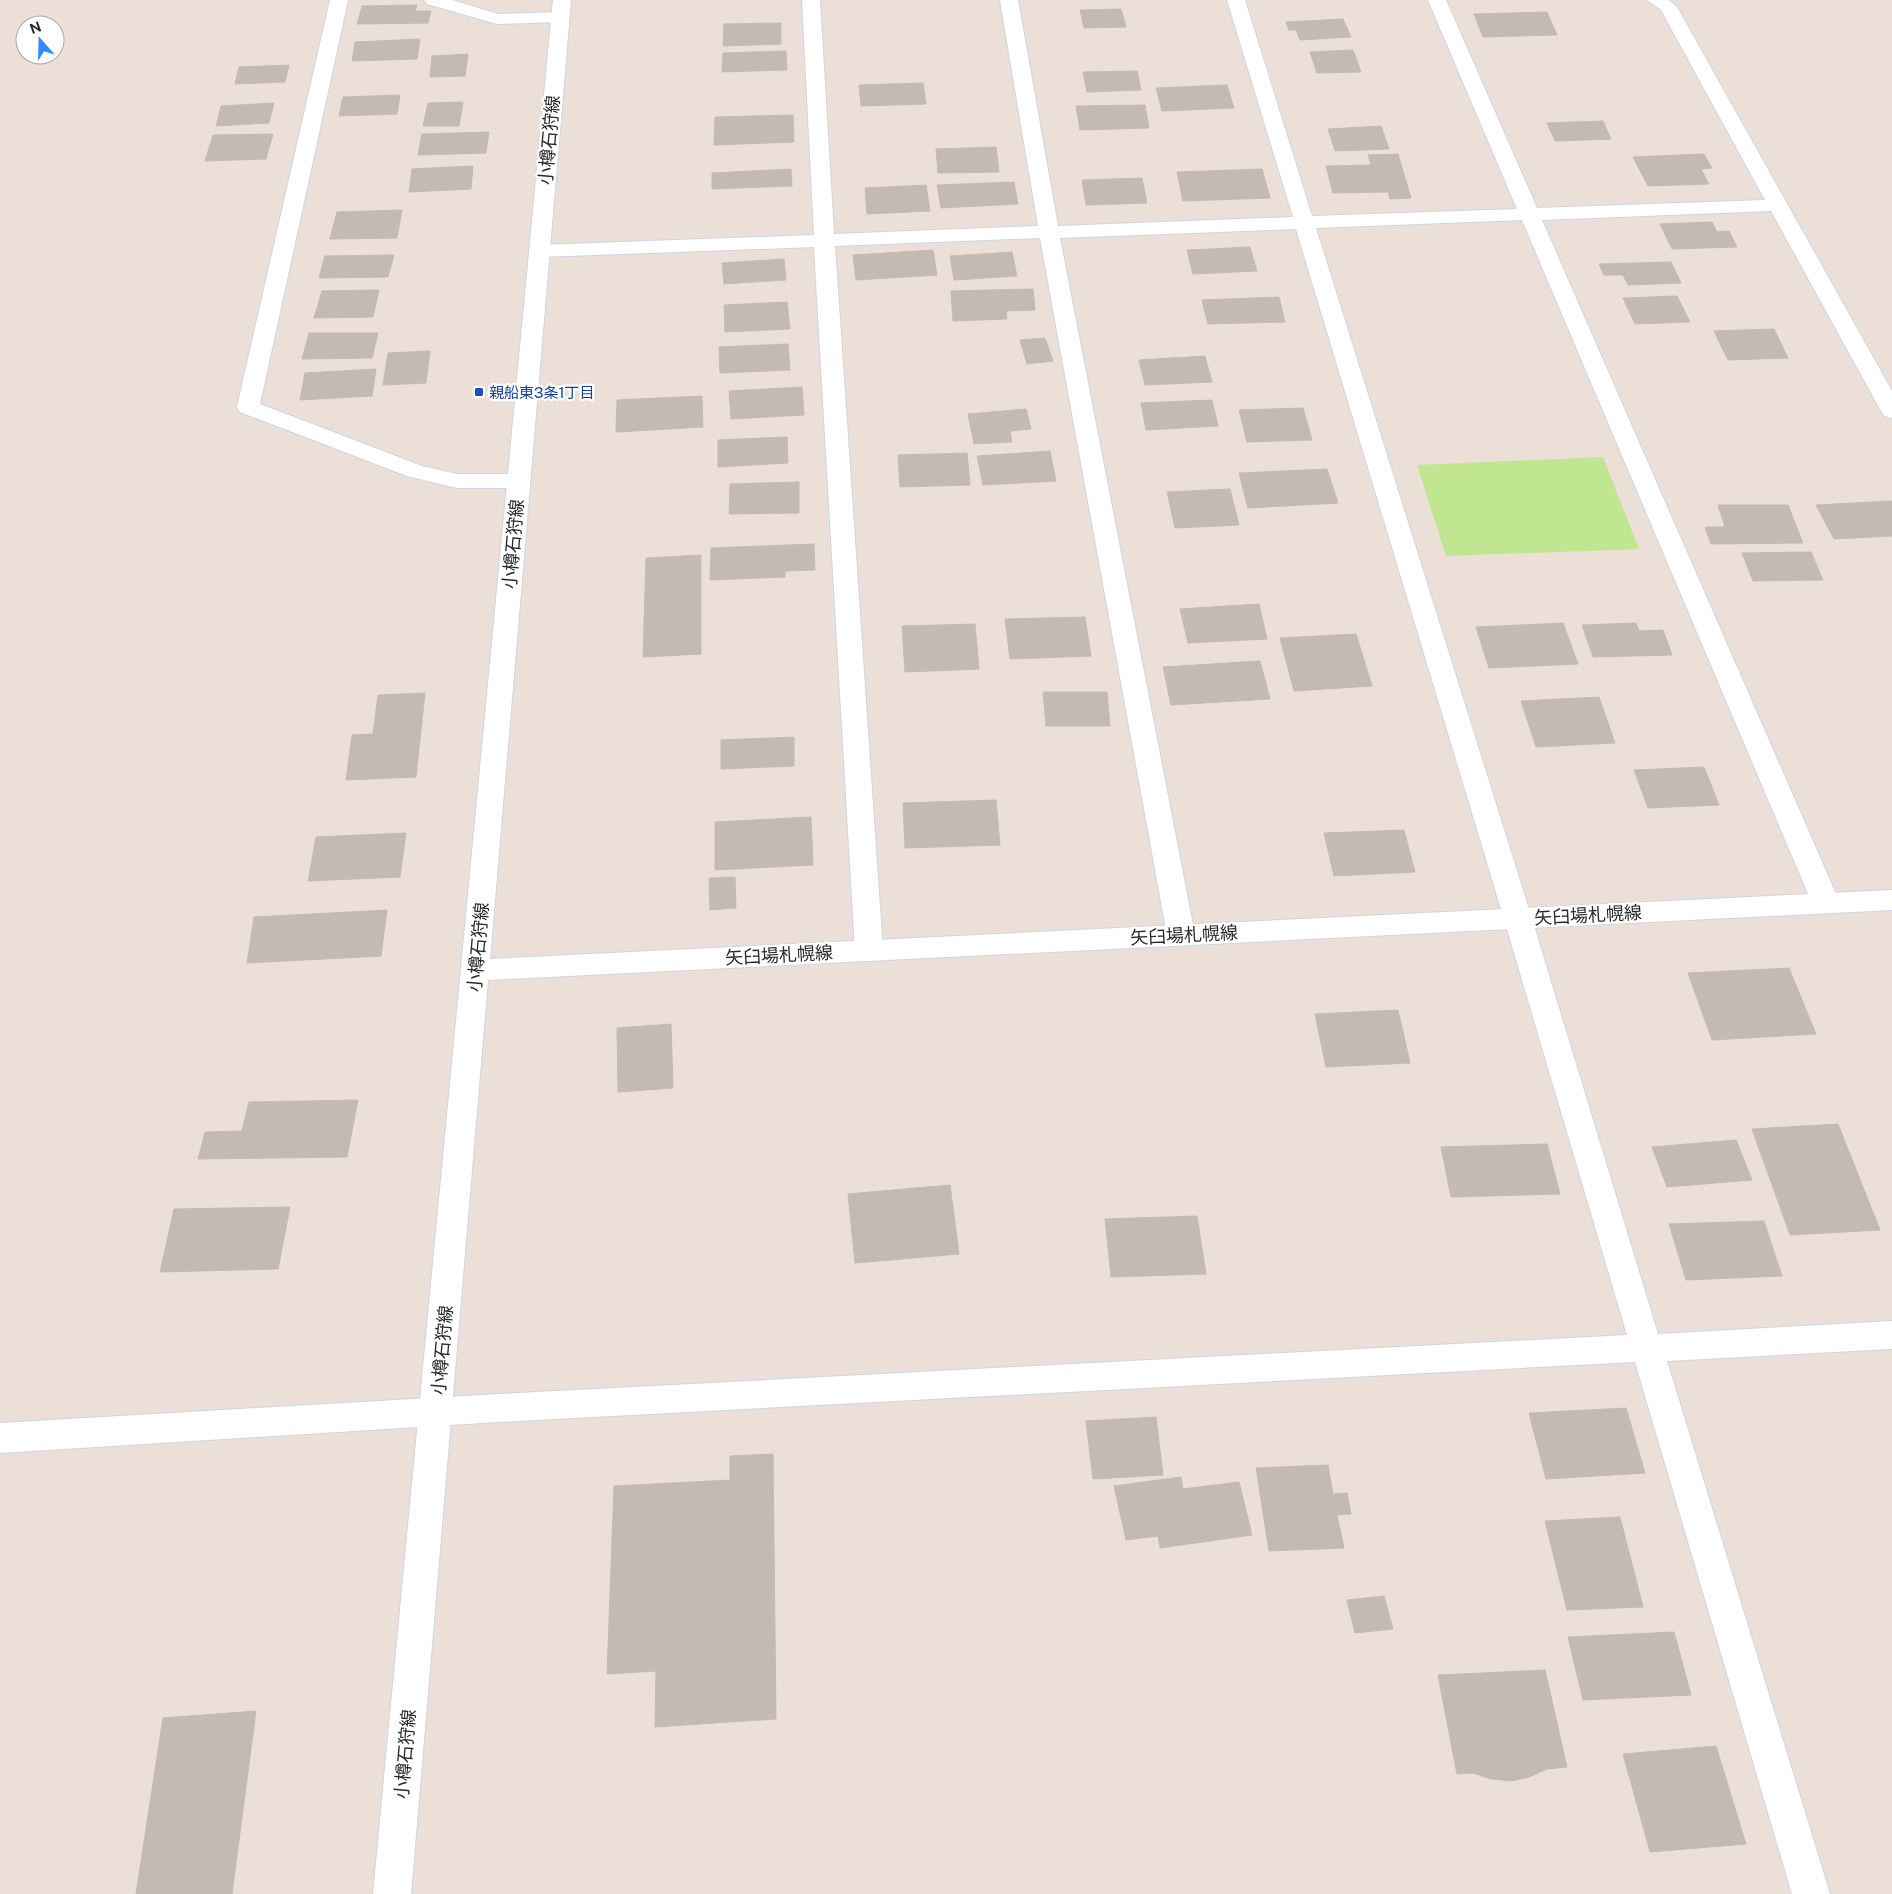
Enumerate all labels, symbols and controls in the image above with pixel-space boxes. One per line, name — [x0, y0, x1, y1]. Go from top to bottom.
north arrow — [15, 15, 65, 65]
text: N — [28, 18, 43, 37]
street label: 小樽石狩線 — [535, 94, 563, 186]
place label: 親船東3条1丁目 — [489, 384, 595, 401]
marker: 親船東3条1丁目 — [473, 386, 485, 398]
street label: 小樽石狩線 — [499, 498, 527, 590]
street label: 小樽石狩線 — [464, 901, 492, 993]
street label: 矢臼場札幌線 — [1534, 902, 1642, 928]
street label: 矢臼場札幌線 — [1130, 922, 1238, 948]
street label: 矢臼場札幌線 — [725, 942, 833, 968]
street label: 小樽石狩線 — [428, 1304, 456, 1396]
street label: 小樽石狩線 — [391, 1708, 419, 1800]

